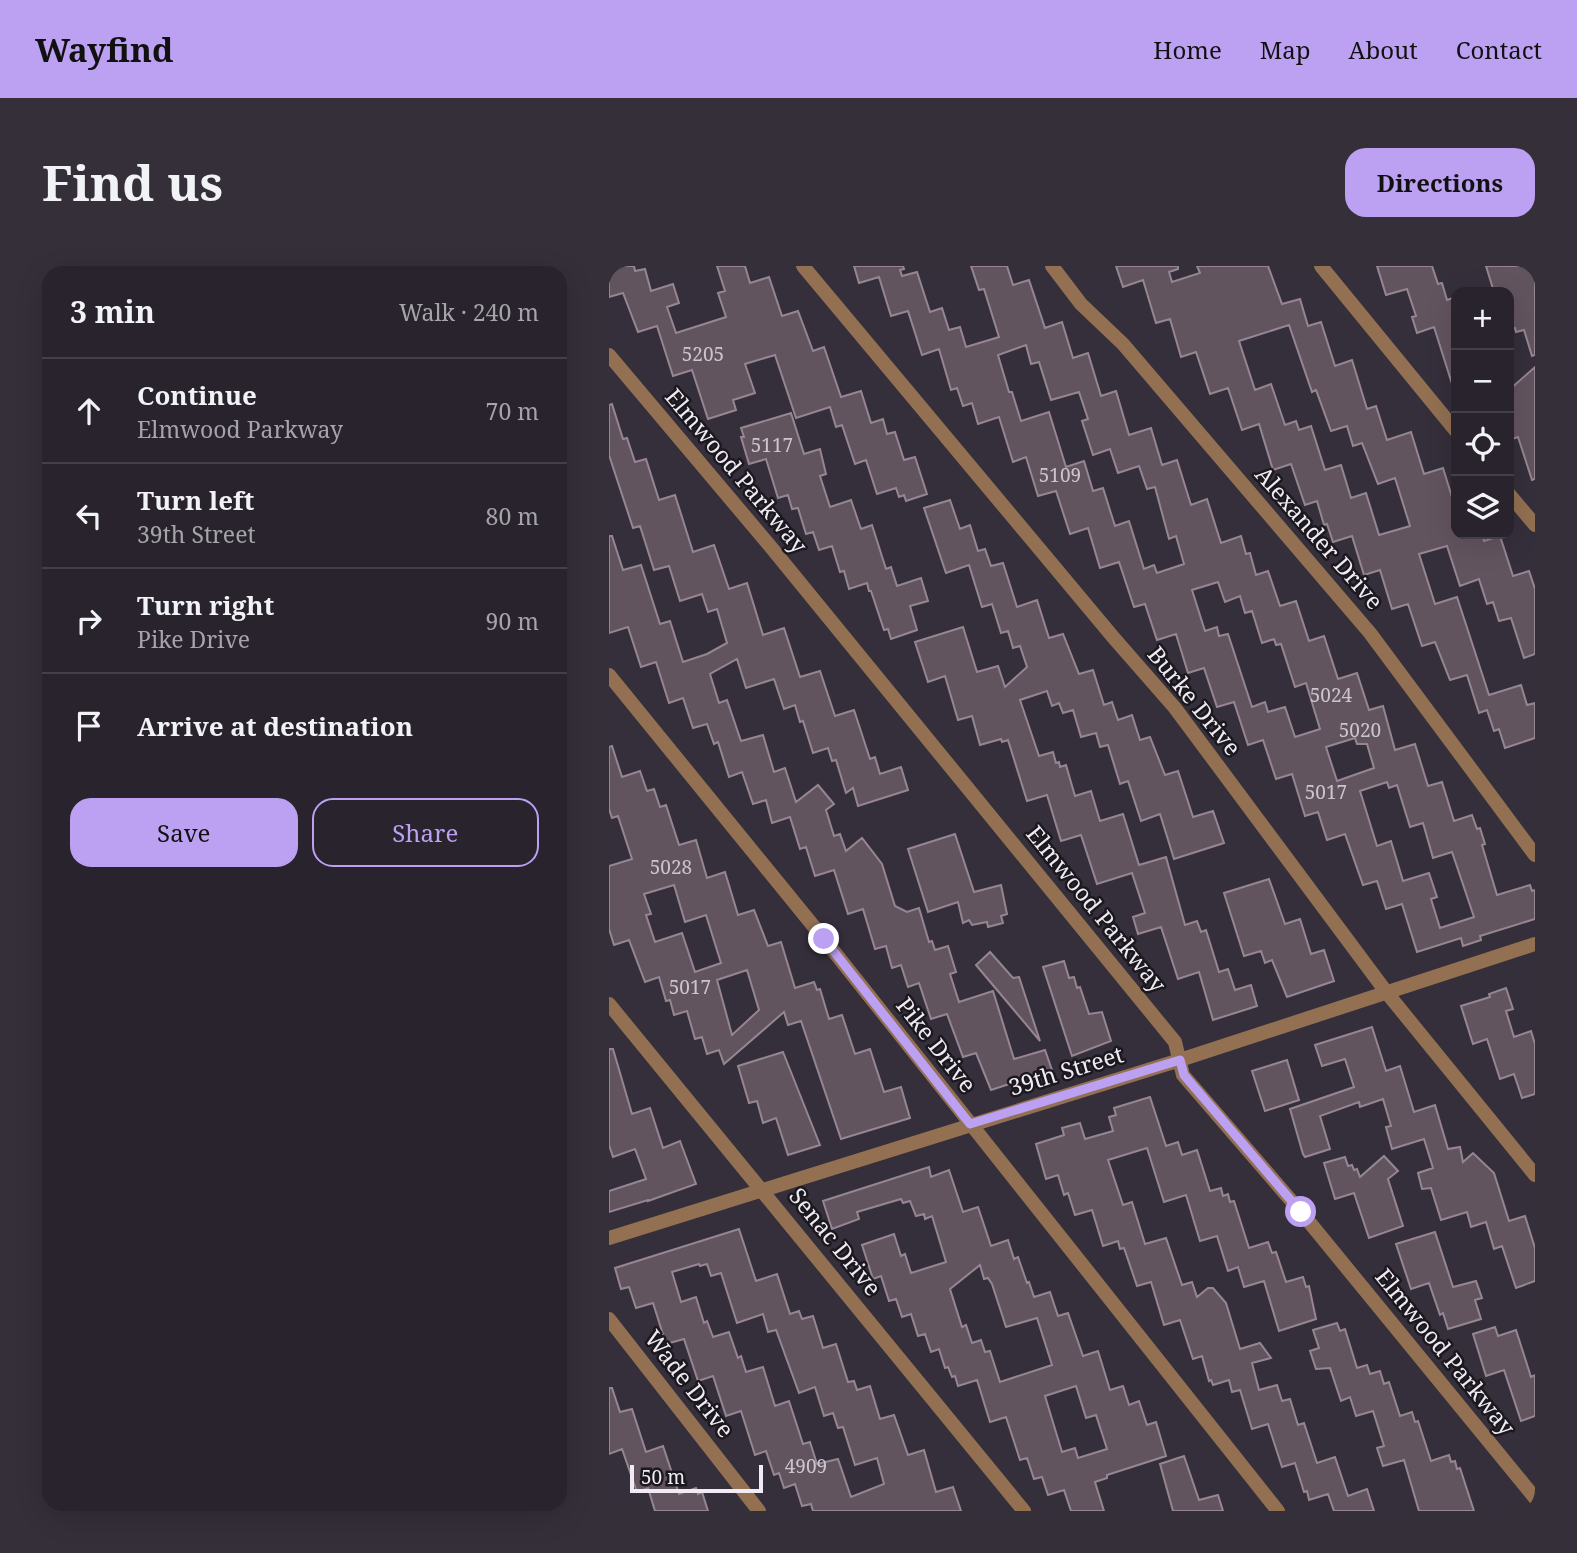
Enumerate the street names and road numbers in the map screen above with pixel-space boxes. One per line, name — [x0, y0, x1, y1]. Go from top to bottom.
street label: Elmwood Parkway — [658, 381, 815, 560]
street label: Alexander Drive — [1248, 459, 1391, 616]
street label: Burke Drive — [1141, 639, 1249, 762]
street label: Elmwood Parkway — [1019, 818, 1174, 999]
street label: Pike Drive — [889, 990, 984, 1099]
street label: 39th Street — [1004, 1037, 1127, 1103]
street label: Senac Drive — [782, 1181, 889, 1302]
street label: Elmwood Parkway — [1368, 1261, 1523, 1442]
street label: Wade Drive — [638, 1323, 742, 1444]

